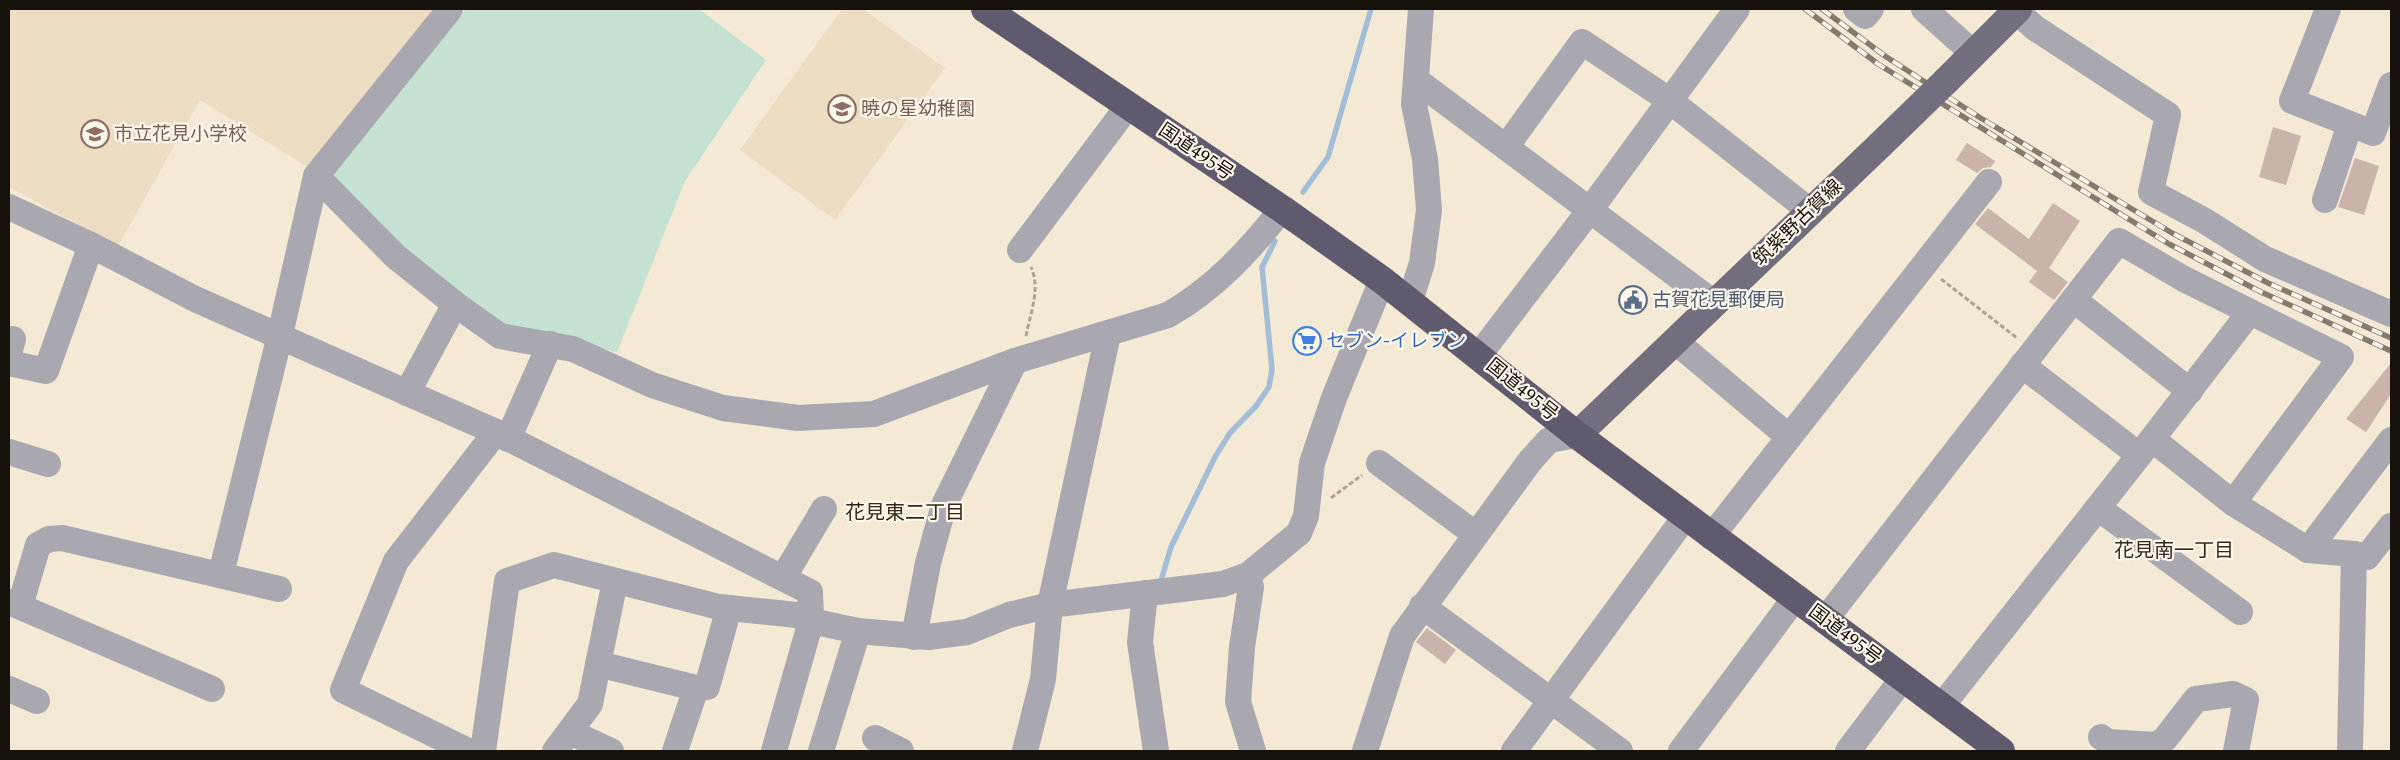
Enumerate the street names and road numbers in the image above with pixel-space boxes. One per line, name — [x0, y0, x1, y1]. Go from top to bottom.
street label: 国道495号 — [1152, 116, 1240, 188]
street label: 筑紫野古賀線 — [1747, 173, 1849, 273]
street label: 国道495号 — [1480, 352, 1564, 428]
street label: 国道495号 — [1802, 598, 1888, 672]

